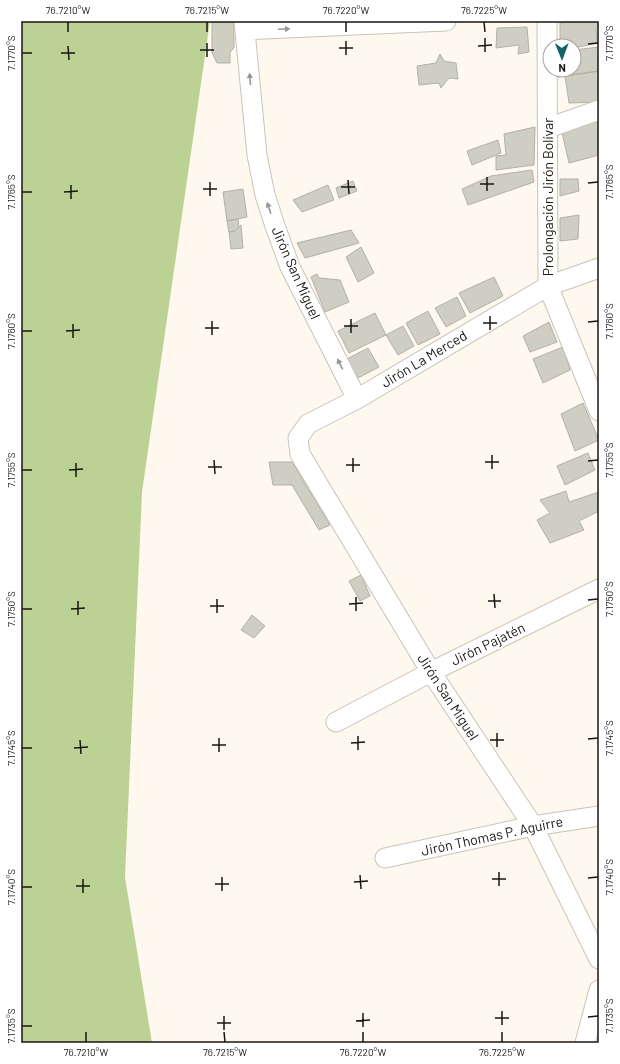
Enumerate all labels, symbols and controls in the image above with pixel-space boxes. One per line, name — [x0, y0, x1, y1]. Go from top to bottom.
text: 76.7210°W — [46, 4, 90, 16]
text: 76.7215°W — [185, 4, 229, 16]
text: 76.7220°W — [323, 4, 369, 16]
text: 76.7225°W — [461, 4, 507, 16]
one-way arrow — [278, 25, 290, 32]
text: 7.1770°S — [603, 25, 615, 61]
text: 7.1770°S — [5, 35, 17, 71]
north arrow — [542, 38, 582, 78]
text: N — [558, 62, 566, 75]
one-way arrow — [246, 73, 253, 85]
street label: Prolongación Jirón Bolívar — [539, 118, 556, 276]
text: 7.1765°S — [603, 164, 615, 200]
text: 7.1765°S — [5, 174, 17, 210]
one-way arrow — [265, 201, 271, 213]
street label: Jirón San Miguel — [268, 224, 324, 322]
text: 7.1760°S — [603, 303, 615, 339]
text: 7.1760°S — [5, 313, 17, 349]
street label: Jirón La Merced — [378, 326, 470, 391]
one-way arrow — [336, 358, 343, 370]
text: 7.1755°S — [603, 442, 615, 478]
text: 7.1755°S — [5, 452, 17, 488]
text: 7.1750°S — [603, 581, 615, 617]
text: 7.1750°S — [5, 591, 17, 627]
street label: Jirón Pajatén — [448, 618, 528, 669]
street label: Jirón San Miguel — [414, 650, 483, 743]
text: 7.1745°S — [603, 720, 615, 756]
text: 7.1745°S — [5, 730, 17, 766]
street label: Jirón Thomas P. Aguirre — [419, 812, 564, 859]
text: 7.1740°S — [603, 859, 615, 895]
text: 7.1740°S — [5, 869, 17, 905]
text: 7.1735°S — [603, 998, 615, 1034]
text: 7.1735°S — [5, 1008, 17, 1044]
text: 76.7210°W — [64, 1046, 108, 1058]
text: 76.7215°W — [203, 1046, 247, 1058]
text: 76.7220°W — [340, 1046, 386, 1058]
text: 76.7225°W — [479, 1046, 525, 1058]

